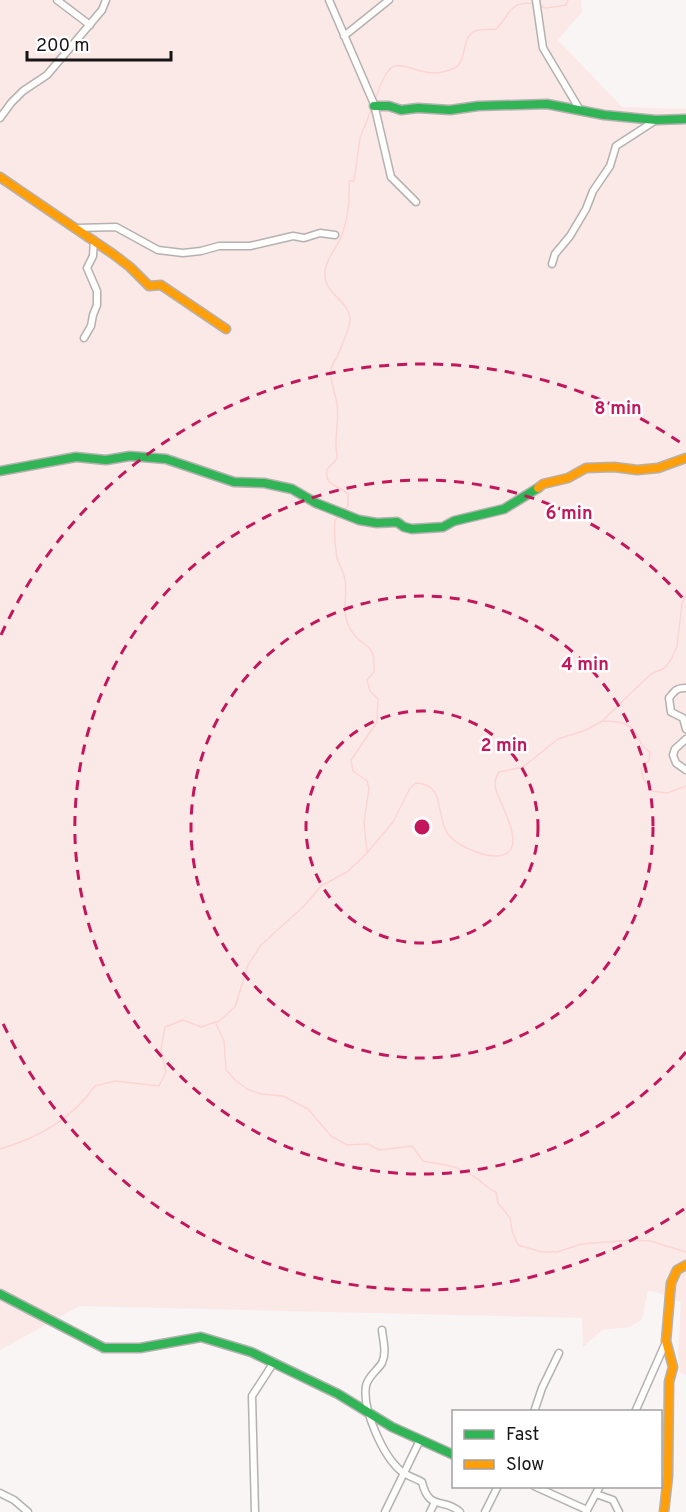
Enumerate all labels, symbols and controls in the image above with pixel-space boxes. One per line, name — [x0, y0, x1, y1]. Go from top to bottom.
scale bar — [27, 24, 171, 62]
text: 200 m — [36, 35, 89, 58]
text: 8 min — [594, 398, 642, 421]
text: 6 min — [545, 503, 593, 526]
text: 4 min — [561, 654, 609, 677]
text: 2 min — [480, 735, 528, 758]
centre of rings — [412, 817, 432, 837]
legend — [452, 1410, 662, 1488]
text: Fast — [506, 1424, 539, 1447]
text: Slow — [506, 1454, 544, 1477]

